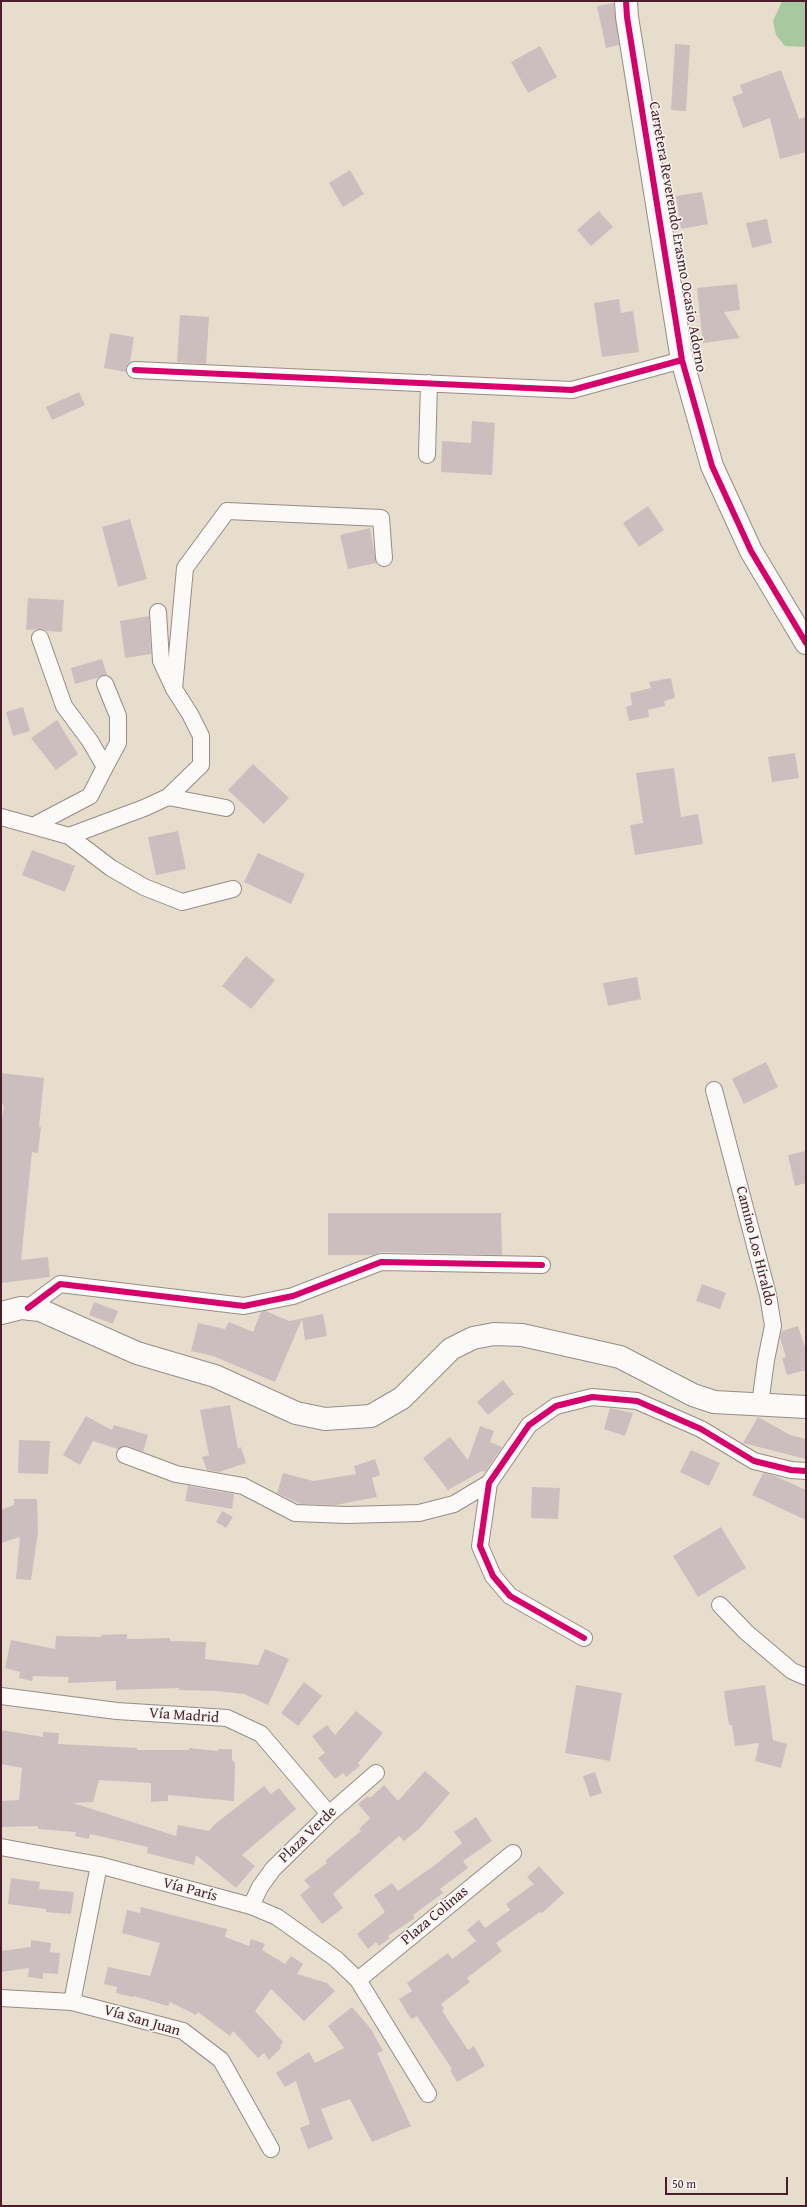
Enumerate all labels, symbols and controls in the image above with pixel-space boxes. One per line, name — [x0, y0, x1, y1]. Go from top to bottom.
street label: Carretera Reverendo Erasmo Ocasio Adorno — [644, 100, 710, 374]
street label: Camino Los Hiraldo — [731, 1184, 779, 1308]
street label: Vía Madrid — [148, 1705, 220, 1727]
street label: Plaza Verde — [275, 1803, 341, 1867]
street label: Vía París — [161, 1874, 219, 1906]
street label: Plaza Colinas — [398, 1883, 472, 1949]
street label: Vía San Juan — [102, 2001, 182, 2041]
scale bar — [667, 2169, 790, 2195]
text: 50 m — [672, 2175, 696, 2192]

